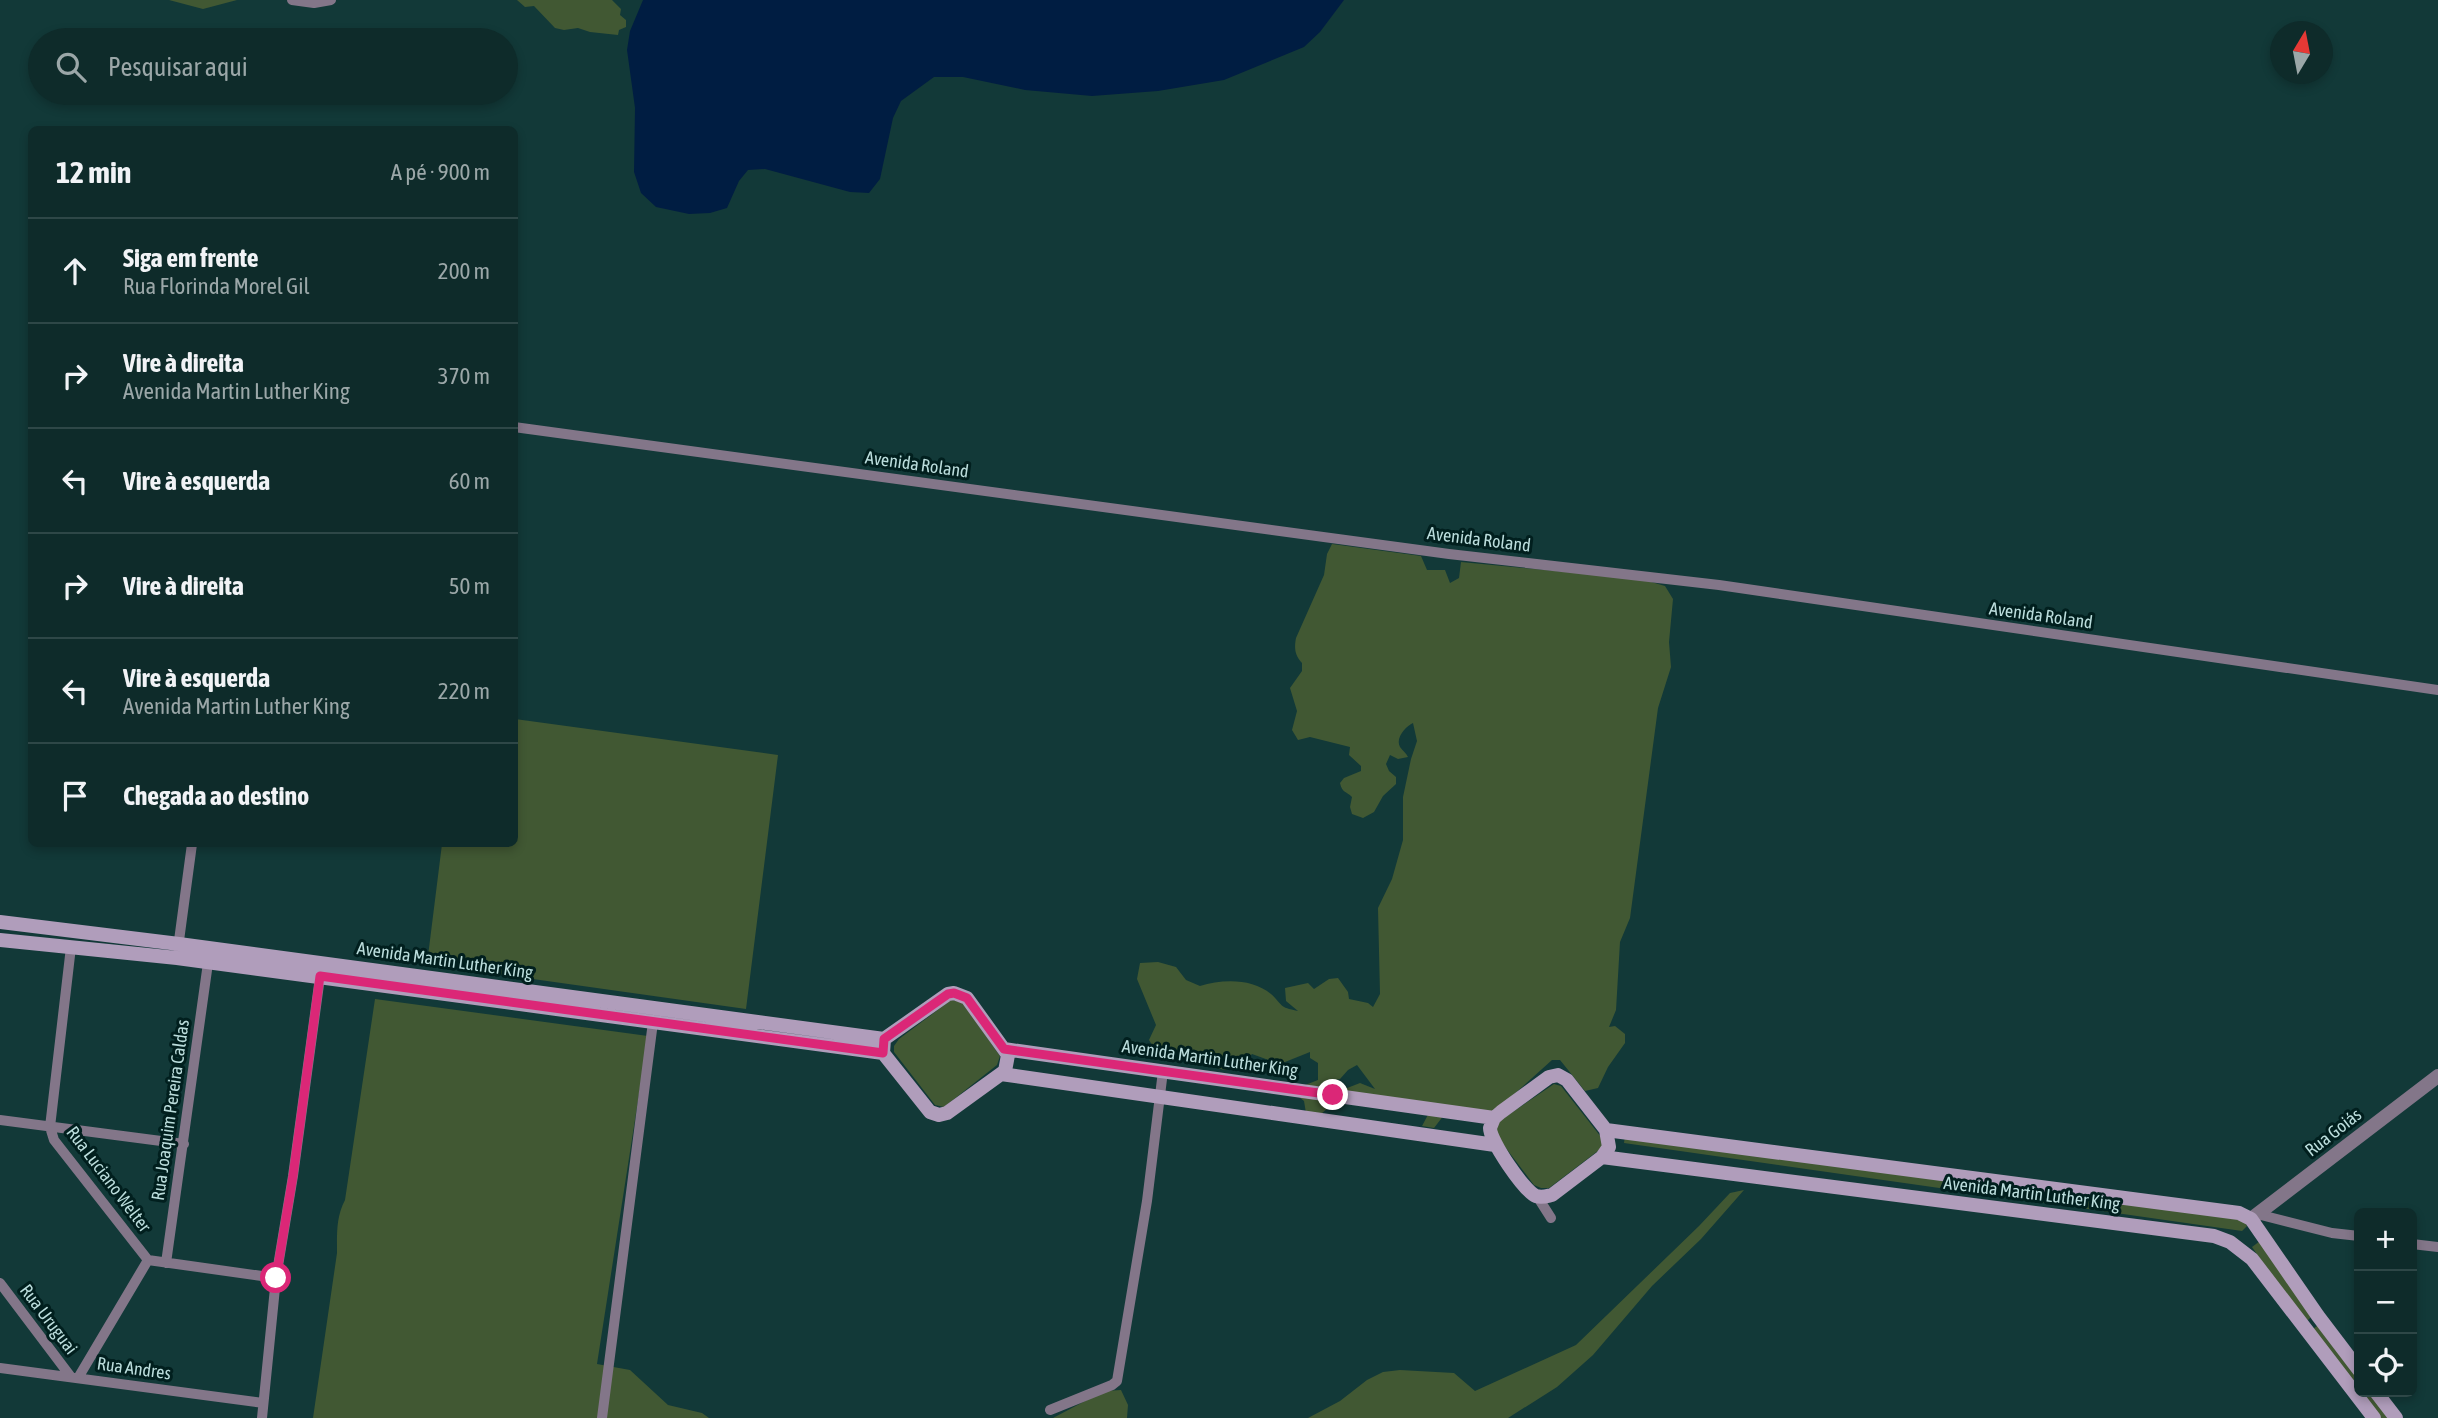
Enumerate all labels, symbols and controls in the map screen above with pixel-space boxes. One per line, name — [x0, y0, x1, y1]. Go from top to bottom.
north arrow — [2270, 21, 2333, 84]
search box — [28, 28, 518, 105]
icon: search — [52, 48, 90, 86]
text: Pesquisar aqui — [108, 52, 248, 82]
text: 12 min — [56, 155, 131, 189]
text: A pé · 900 m — [391, 159, 490, 185]
text: Siga em frente — [123, 243, 259, 273]
icon: ahead — [56, 252, 94, 290]
text: 200 m — [438, 258, 490, 284]
text: Rua Florinda Morel Gil — [123, 273, 310, 299]
text: Vire à direita — [123, 348, 244, 378]
icon: right — [56, 357, 94, 395]
text: 370 m — [438, 363, 490, 389]
text: Avenida Martin Luther King — [123, 378, 350, 404]
street label: Avenida Roland — [864, 446, 970, 482]
icon: left — [56, 462, 94, 500]
text: Vire à esquerda — [123, 466, 270, 496]
text: 60 m — [449, 468, 490, 494]
street label: Avenida Roland — [1426, 522, 1532, 556]
icon: right — [56, 567, 94, 605]
text: Vire à direita — [123, 571, 244, 601]
text: 50 m — [449, 573, 490, 599]
street label: Avenida Roland — [1988, 597, 2094, 633]
text: Vire à esquerda — [123, 663, 270, 693]
icon: left — [56, 672, 94, 710]
text: 220 m — [438, 678, 490, 704]
text: Avenida Martin Luther King — [123, 693, 350, 719]
icon: arrive — [56, 777, 94, 815]
text: Chegada ao destino — [123, 781, 309, 811]
street label: Avenida Martin Luther King — [356, 937, 535, 983]
street label: Rua Joaquim Pereira Caldas — [147, 1018, 193, 1202]
street label: Avenida Martin Luther King — [1121, 1035, 1300, 1081]
route end — [1317, 1079, 1348, 1110]
street label: Rua Goiás — [2301, 1104, 2365, 1160]
street label: Rua Luciano Welter — [62, 1122, 156, 1237]
street label: Avenida Martin Luther King — [1943, 1172, 2122, 1214]
map controls — [2354, 1208, 2417, 1397]
button: + — [2354, 1208, 2417, 1271]
route start — [260, 1262, 291, 1293]
button: − — [2354, 1271, 2417, 1334]
street label: Rua Uruguai — [16, 1280, 82, 1358]
button: locate — [2354, 1334, 2417, 1397]
street label: Rua Andres — [96, 1352, 172, 1384]

